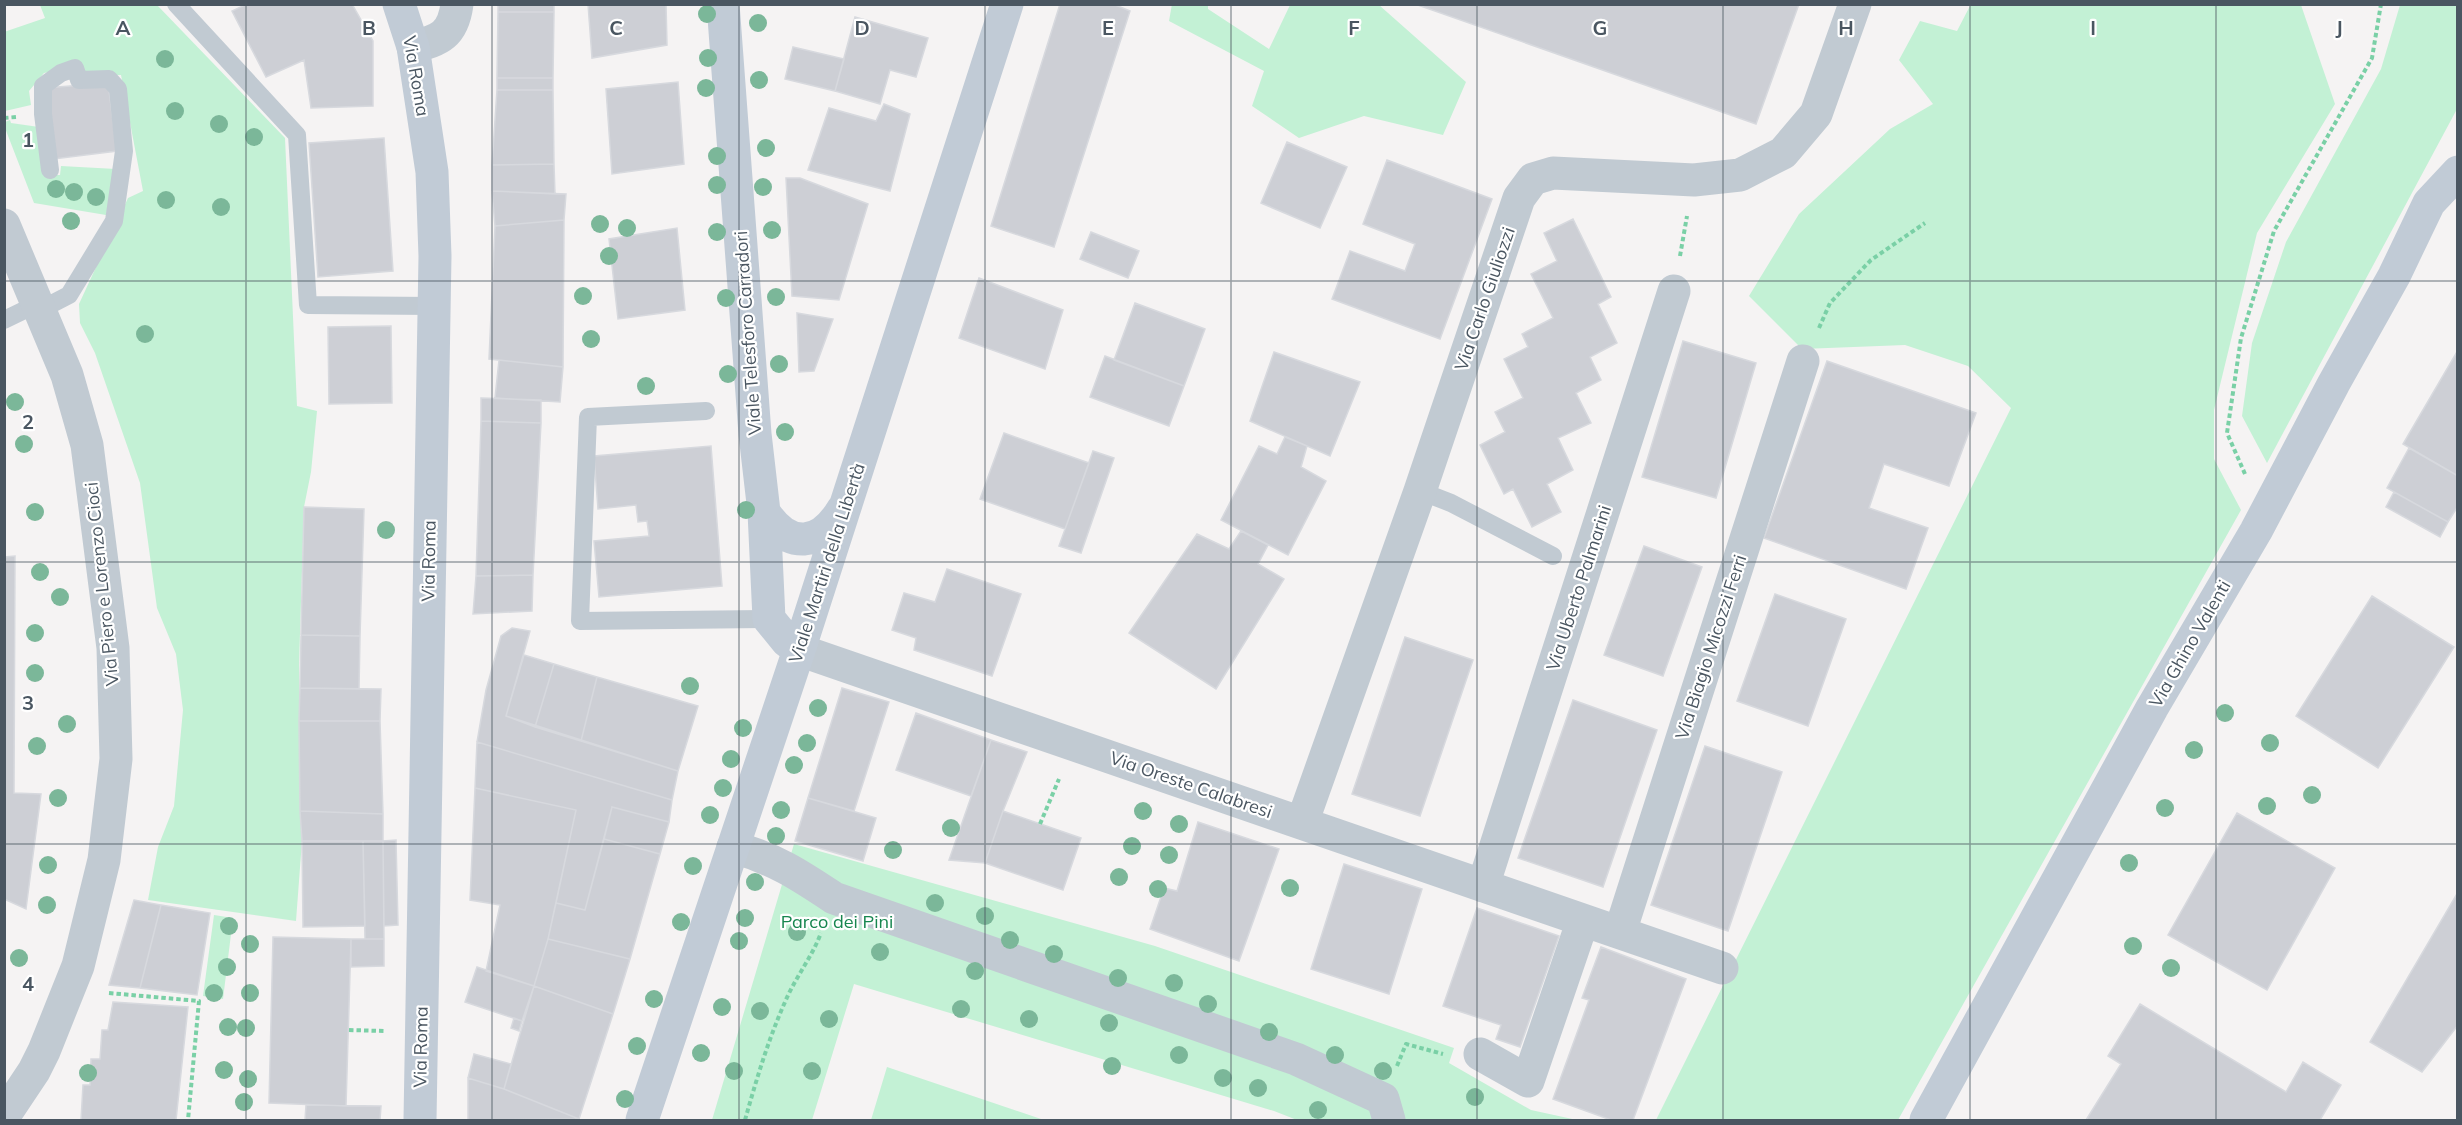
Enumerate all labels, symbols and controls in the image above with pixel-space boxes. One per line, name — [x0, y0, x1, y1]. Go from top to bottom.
text: A — [116, 15, 131, 40]
text: B — [362, 15, 376, 40]
text: C — [609, 15, 623, 40]
text: D — [854, 15, 870, 40]
text: E — [1102, 15, 1114, 40]
text: F — [1348, 15, 1360, 40]
text: G — [1593, 15, 1607, 40]
text: H — [1838, 15, 1854, 40]
text: I — [2090, 15, 2096, 40]
text: J — [2335, 15, 2343, 40]
street label: Via Roma — [398, 34, 435, 118]
text: 1 — [22, 127, 34, 152]
street label: Via Carlo Giuliozzi — [1449, 224, 1520, 374]
street label: Viale Telesforo Carradori — [729, 230, 766, 436]
text: 2 — [22, 409, 34, 434]
street label: Viale Martiri della Libertà — [783, 460, 870, 666]
street label: Via Piero e Lorenzo Cioci — [79, 481, 124, 687]
street label: Via Uberto Palmarini — [1541, 502, 1616, 674]
street label: Via Roma — [416, 520, 441, 602]
street label: Via Biagio Micozzi Ferri — [1670, 552, 1751, 742]
street label: Via Ghino Valenti — [2144, 576, 2235, 712]
text: 3 — [22, 690, 34, 715]
street label: Via Oreste Calabresi — [1107, 746, 1275, 823]
park label: Parco dei Pini — [781, 910, 893, 933]
text: 4 — [22, 971, 34, 996]
street label: Via Roma — [408, 1006, 433, 1088]

